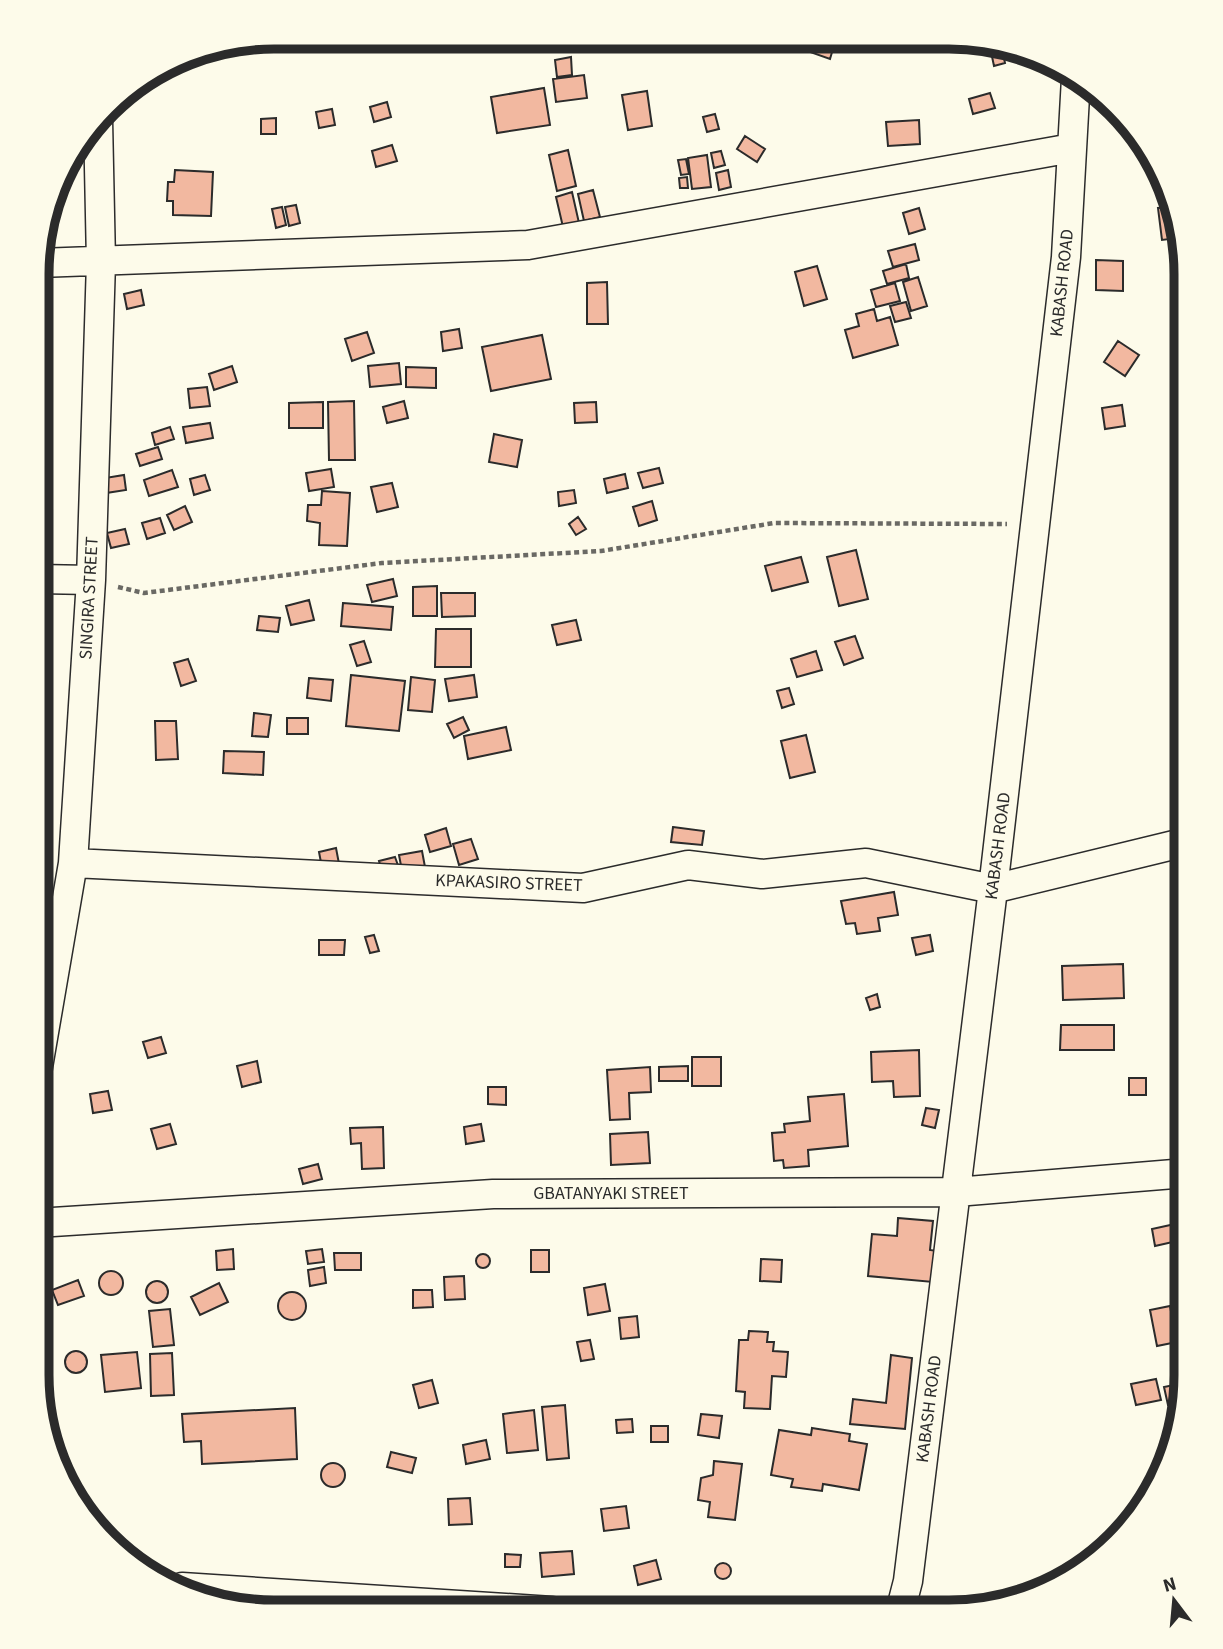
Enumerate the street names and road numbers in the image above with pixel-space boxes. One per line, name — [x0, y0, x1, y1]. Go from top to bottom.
street label: KABASH ROAD — [1044, 228, 1080, 338]
street label: SINGIRA STREET — [73, 536, 105, 660]
street label: KABASH ROAD — [979, 791, 1017, 901]
street label: KPAKASIRO STREET — [435, 868, 583, 898]
street label: GBATANYAKI STREET — [533, 1181, 689, 1206]
street label: KABASH ROAD — [910, 1354, 948, 1464]

